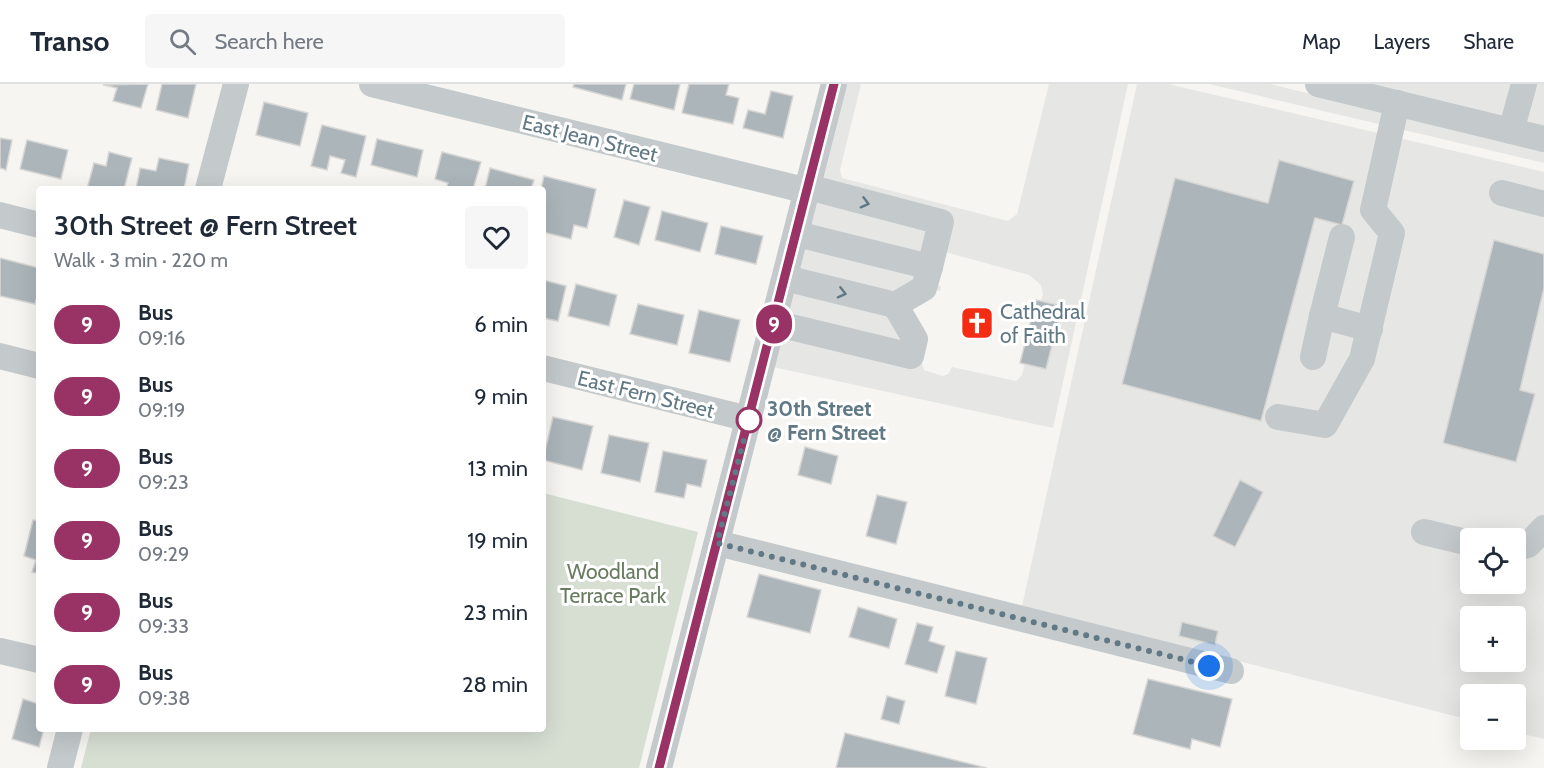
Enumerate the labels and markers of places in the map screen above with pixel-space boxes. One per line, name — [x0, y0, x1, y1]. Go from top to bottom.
place label: Cathedral of Faith — [1000, 299, 1085, 348]
church icon: Cathedral of Faith — [959, 305, 995, 341]
place label: 30th Street @ Fern Street — [767, 396, 886, 445]
marker: 30th Street @ Fern Street — [736, 407, 762, 433]

